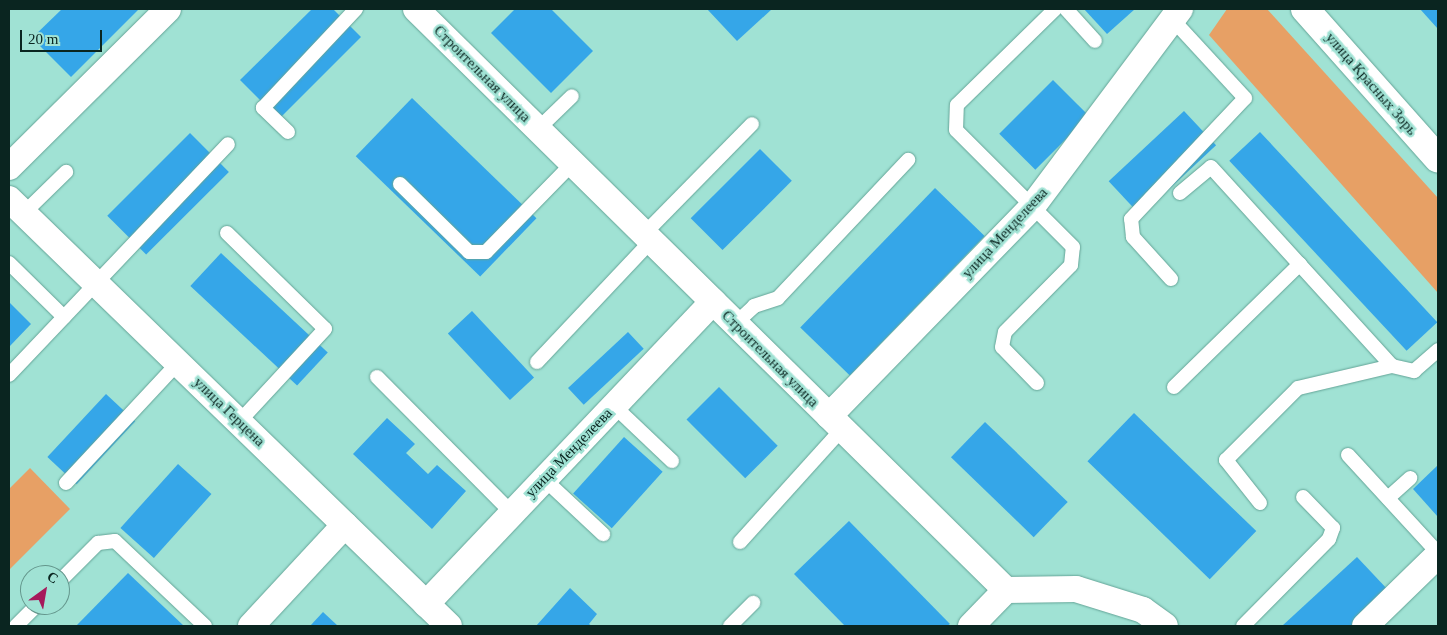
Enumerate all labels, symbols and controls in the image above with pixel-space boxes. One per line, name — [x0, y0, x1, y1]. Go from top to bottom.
scale bar — [22, 20, 105, 52]
street label: Строительная улица — [430, 22, 534, 126]
street label: улица Красных Зорь — [1321, 29, 1421, 139]
text: 20 m — [28, 31, 58, 47]
street label: улица Менделеева — [958, 184, 1052, 282]
street label: Строительная улица — [718, 307, 822, 411]
street label: улица Герцена — [190, 374, 268, 450]
street label: улица Менделеева — [522, 405, 616, 501]
north arrow — [20, 565, 70, 615]
text: С — [44, 569, 61, 587]

